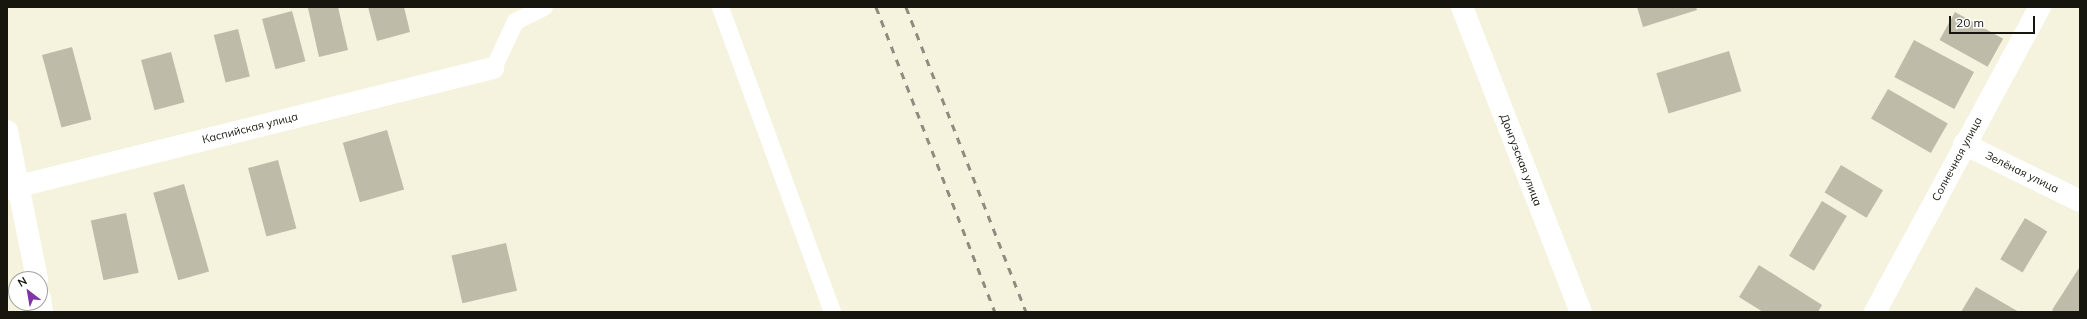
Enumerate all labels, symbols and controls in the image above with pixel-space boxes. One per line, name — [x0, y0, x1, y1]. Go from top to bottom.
scale bar — [1951, 8, 2037, 34]
text: 20 m — [1956, 15, 1984, 30]
street label: Каспийская улица — [201, 110, 299, 146]
street label: Донгузская улица — [1497, 112, 1545, 208]
street label: Солнечная улица — [1929, 115, 1985, 203]
street label: Зелёная улица — [1983, 149, 2061, 195]
north arrow — [8, 271, 48, 311]
text: N — [15, 273, 30, 290]

